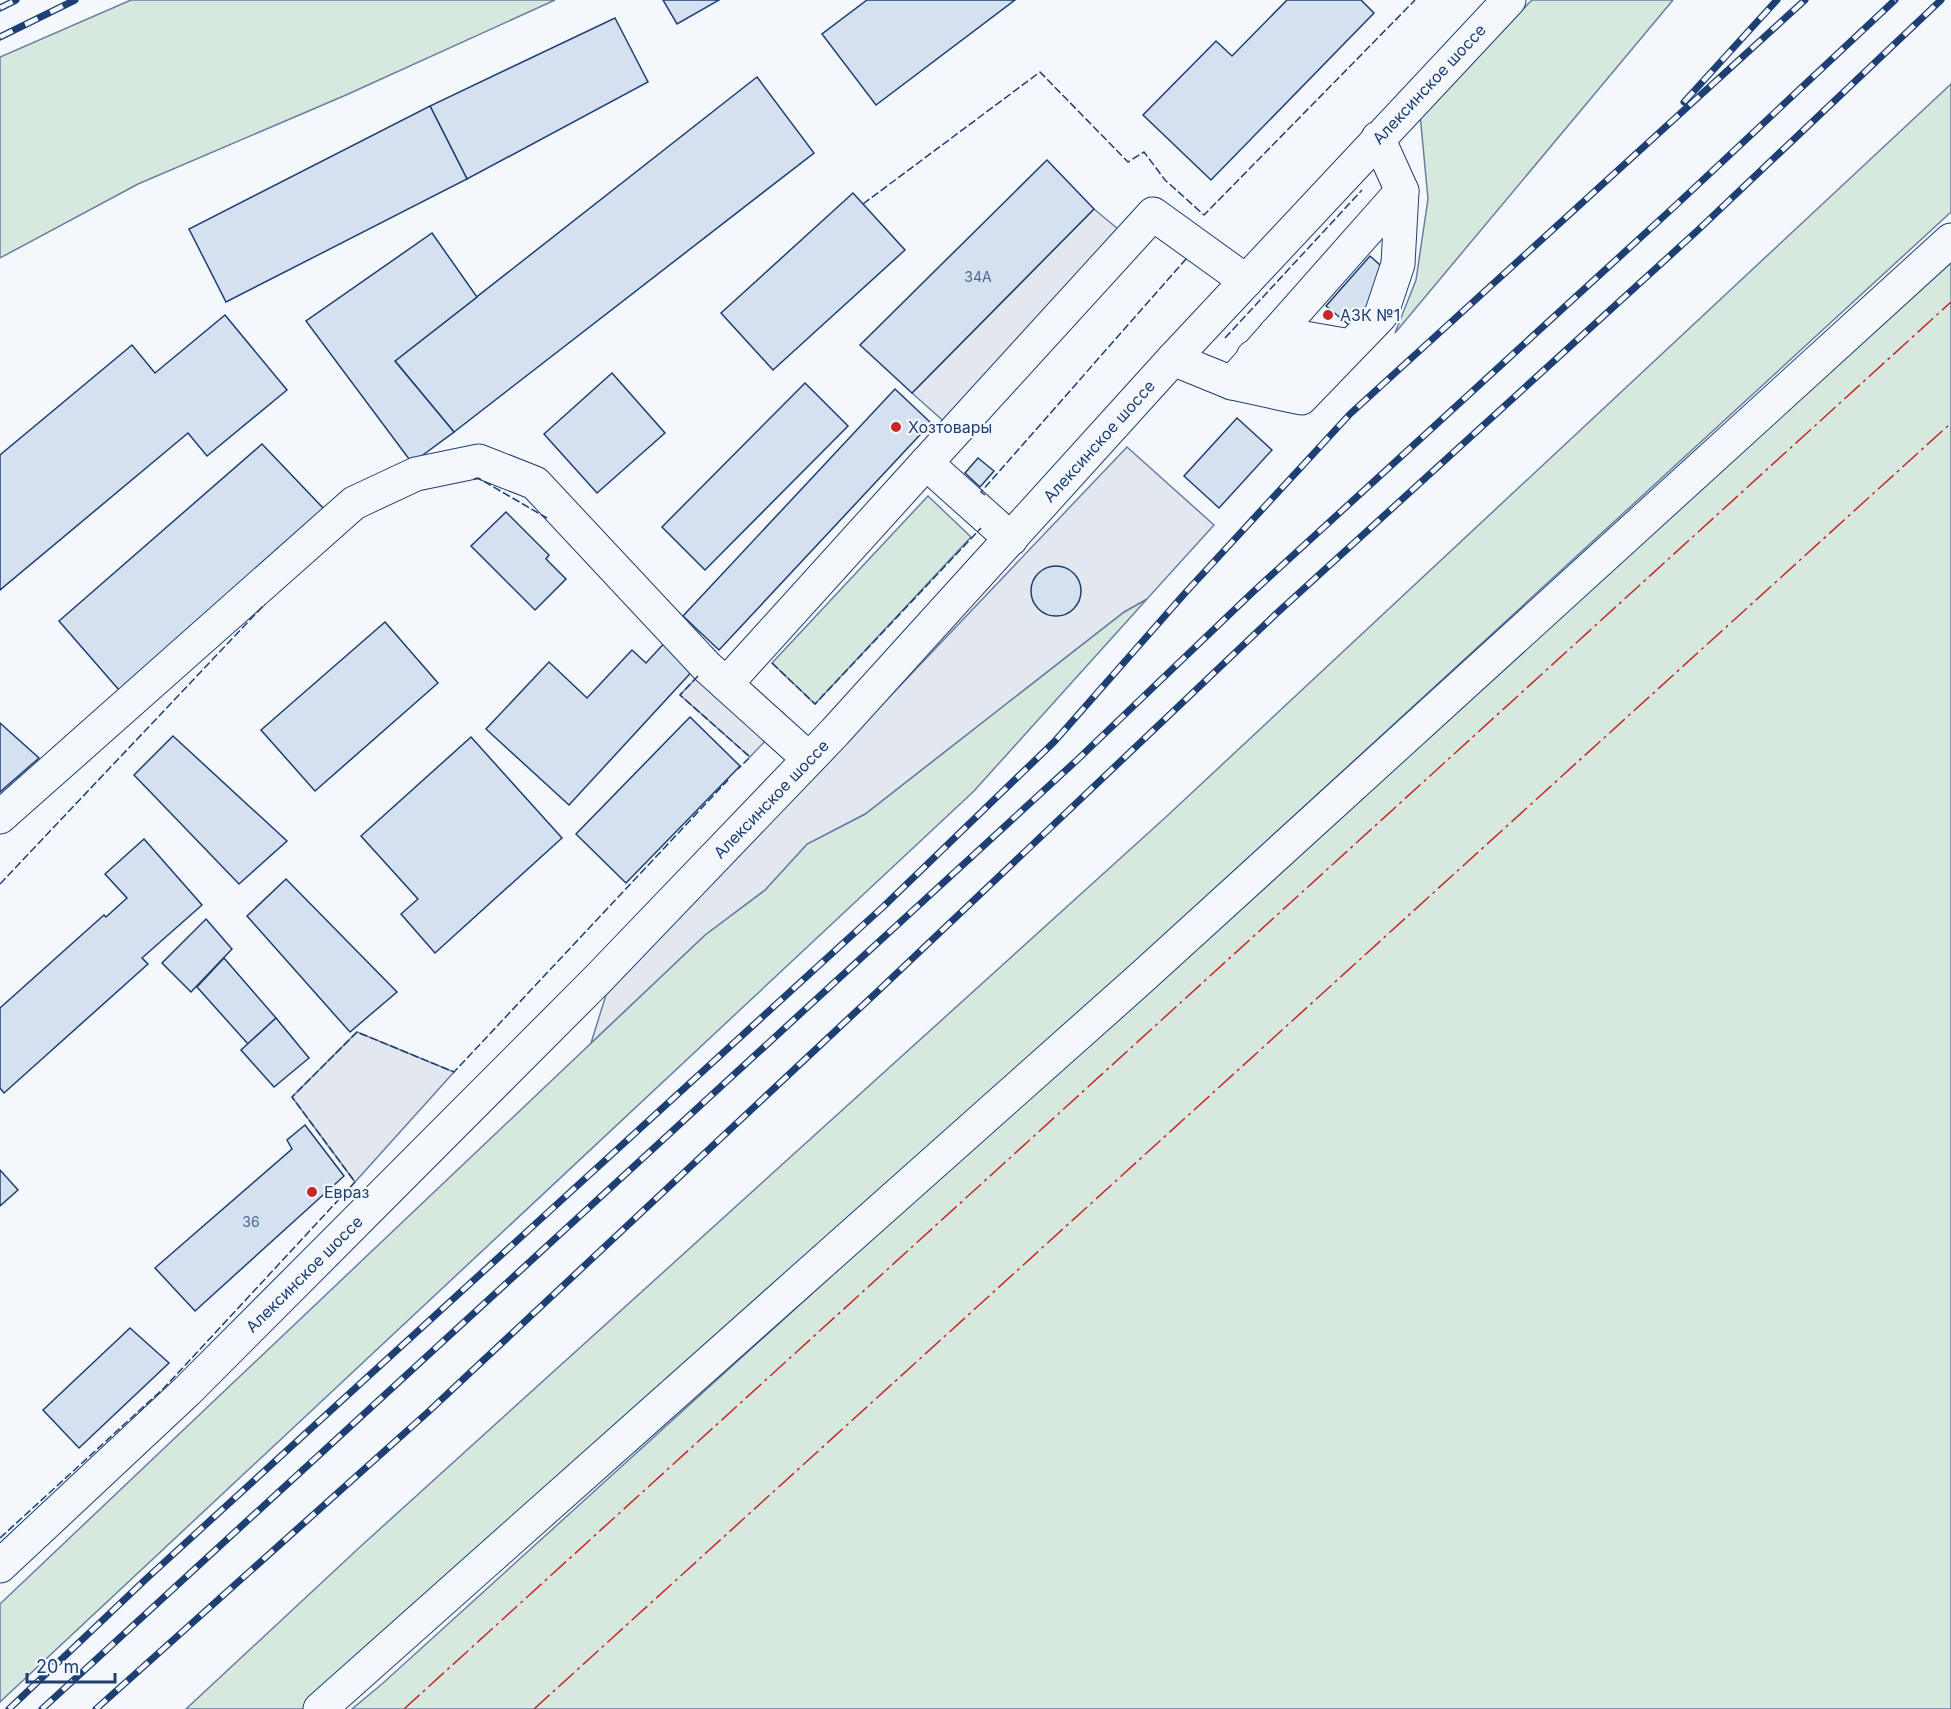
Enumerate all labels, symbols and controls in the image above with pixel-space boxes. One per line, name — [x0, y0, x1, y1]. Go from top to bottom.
street label: Алексинское шоссе — [1368, 20, 1490, 148]
house number: 34А — [964, 268, 992, 285]
place label: АЗК №1 — [1340, 305, 1400, 325]
marker: АЗК №1 — [1321, 308, 1335, 322]
street label: Алексинское шоссе — [1039, 376, 1159, 506]
place label: Хозтовары — [908, 417, 992, 437]
marker: Хозтовары — [889, 420, 903, 434]
street label: Алексинское шоссе — [709, 736, 833, 862]
place label: Евраз — [324, 1182, 370, 1202]
marker: Евраз — [305, 1185, 319, 1199]
street label: Алексинское шоссе — [241, 1211, 367, 1337]
house number: 36 — [242, 1213, 260, 1230]
scale bar — [27, 1646, 116, 1684]
text: 20 m — [36, 1656, 79, 1677]

